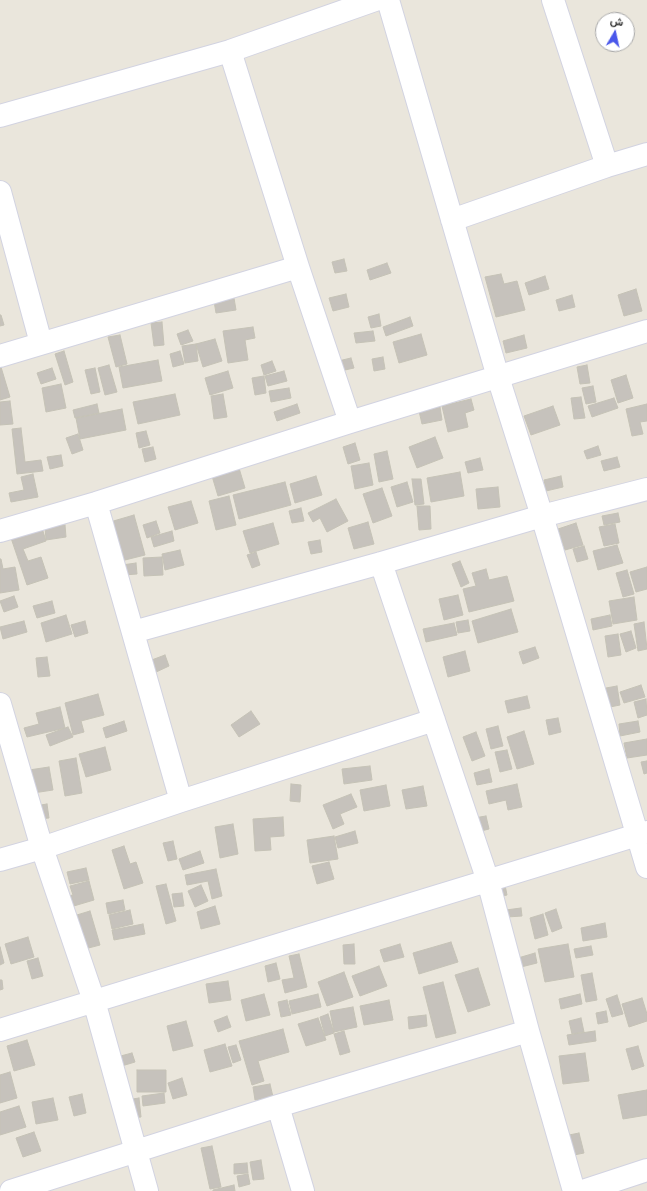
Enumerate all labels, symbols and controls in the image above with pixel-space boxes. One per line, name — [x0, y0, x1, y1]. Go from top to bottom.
north arrow — [595, 12, 635, 52]
text: ش — [609, 13, 624, 29]

